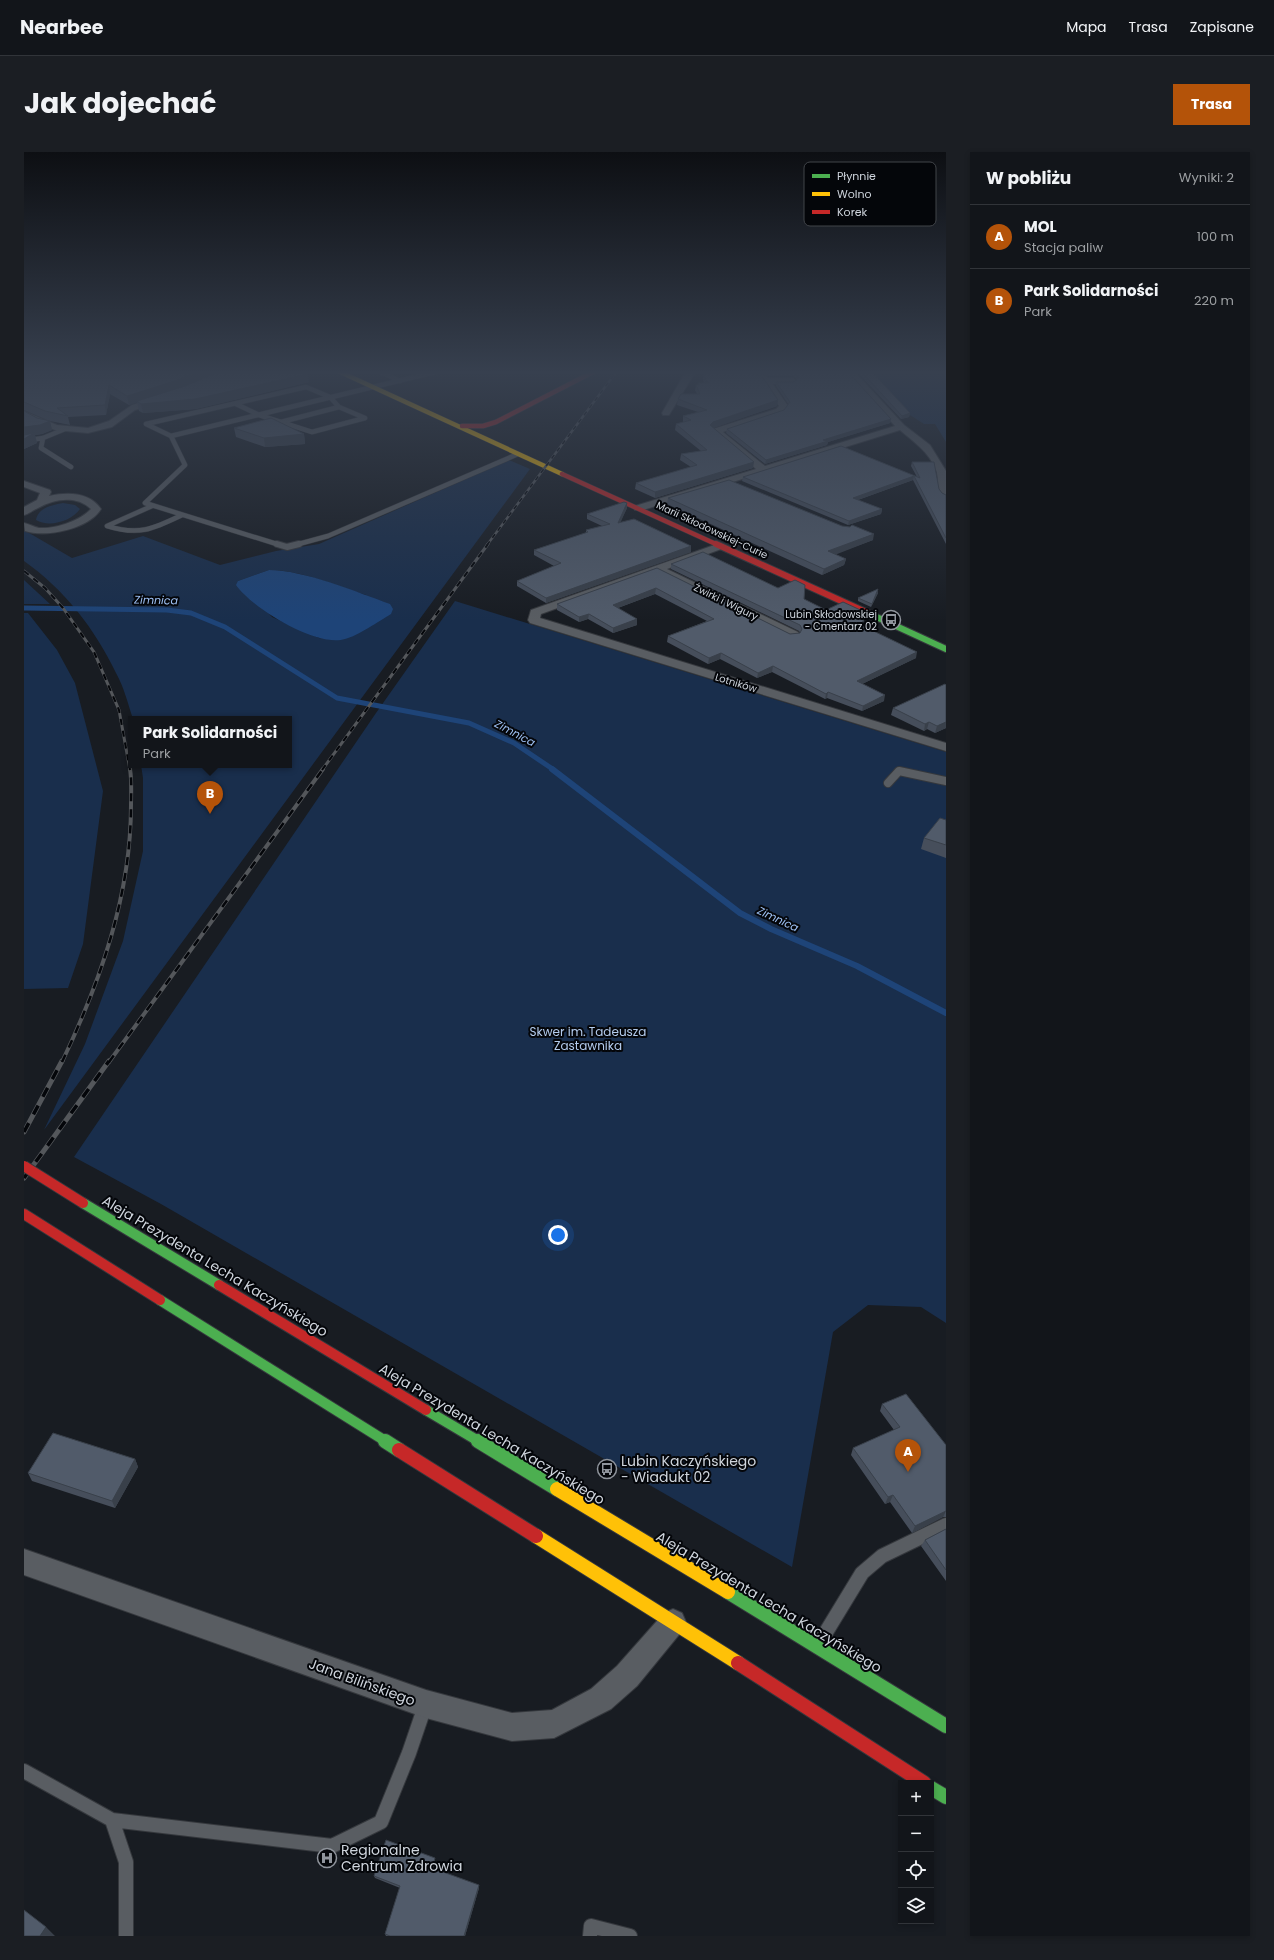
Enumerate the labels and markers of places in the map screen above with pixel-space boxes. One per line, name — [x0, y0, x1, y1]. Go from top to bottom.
place label: Lubin Skłodowskiej - Cmentarz 02 — [785, 607, 877, 634]
bus stop icon: Lubin Skłodowskiej - Cmentarz 02 — [880, 609, 902, 631]
pin: B — [197, 781, 223, 814]
pin: A — [895, 1439, 921, 1472]
place label: Lubin Kaczyńskiego - Wiadukt 02 — [621, 1451, 756, 1487]
bus stop icon: Lubin Kaczyńskiego - Wiadukt 02 — [596, 1458, 618, 1480]
place label: Regionalne Centrum Zdrowia — [341, 1840, 463, 1876]
hospital icon: Regionalne Centrum Zdrowia — [316, 1847, 338, 1869]

